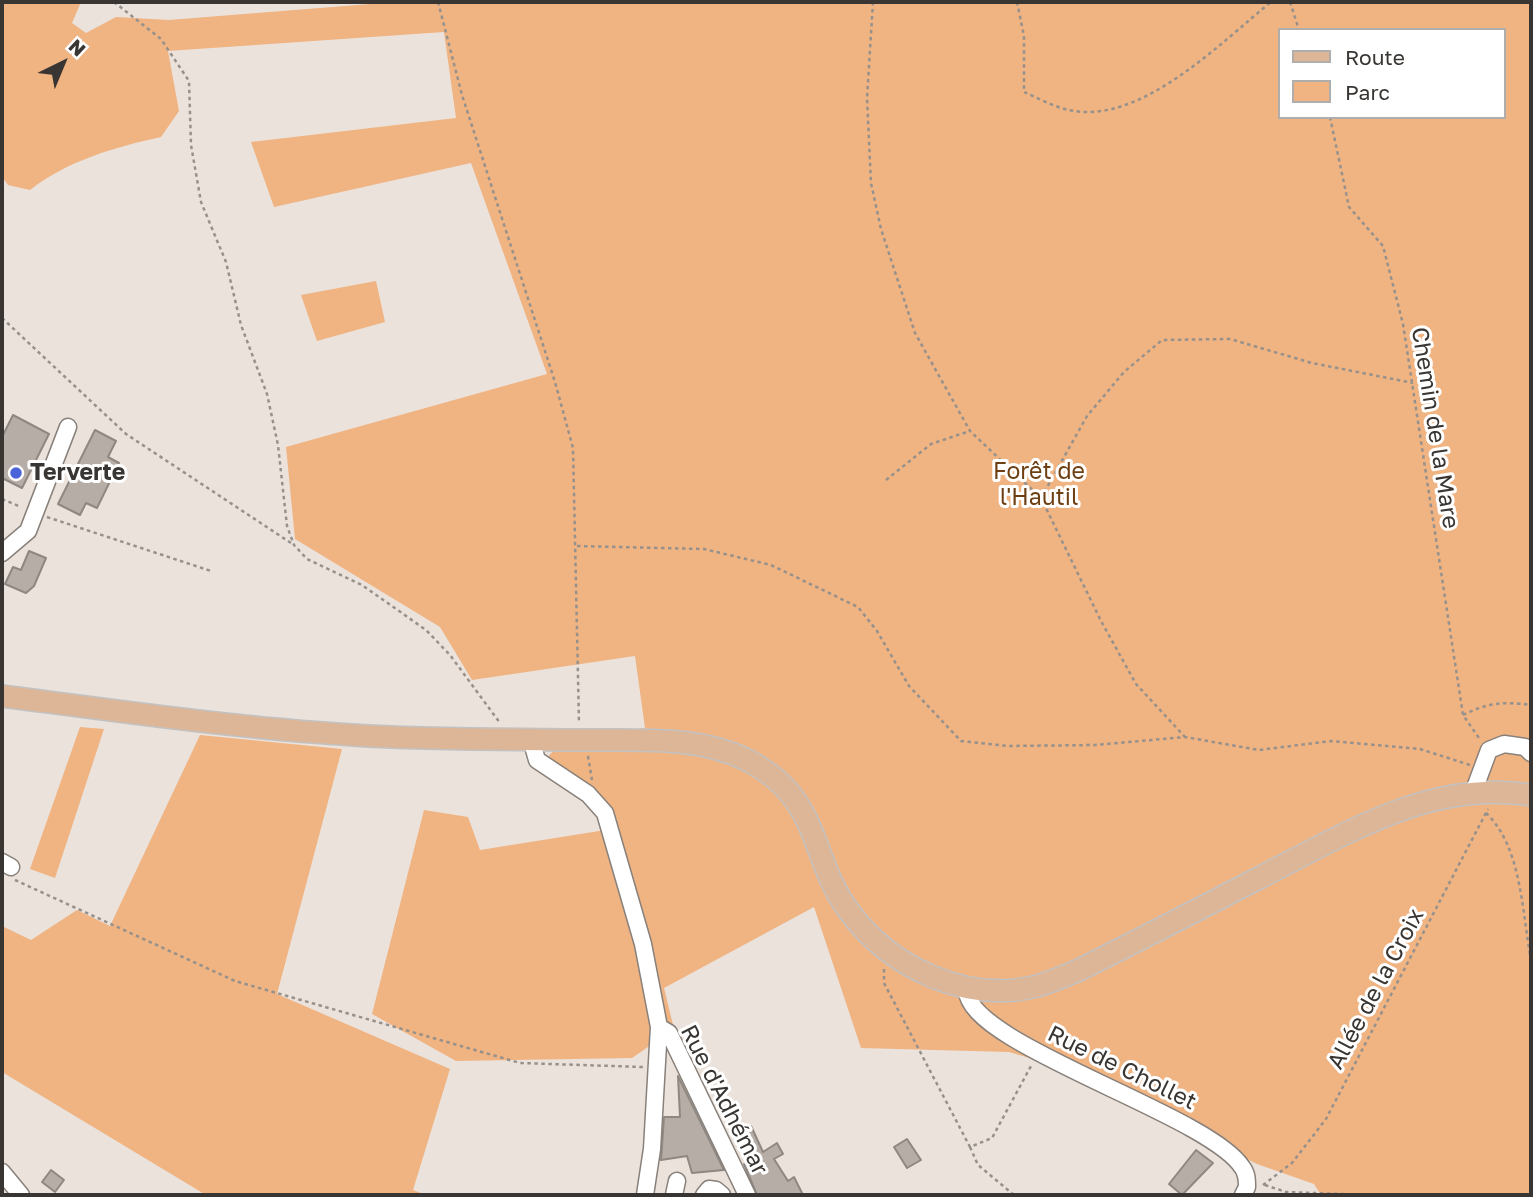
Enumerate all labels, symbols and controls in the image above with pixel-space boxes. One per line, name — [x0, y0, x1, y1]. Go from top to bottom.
north arrow — [28, 28, 98, 98]
legend — [1278, 28, 1505, 119]
text: N — [65, 34, 91, 61]
text: Route — [1345, 44, 1405, 70]
text: Parc — [1345, 79, 1390, 105]
street label: Chemin de la Mare — [1405, 325, 1465, 531]
park label: Forêt de l'Hautil — [993, 458, 1085, 512]
place label: Terverte — [30, 459, 125, 487]
marker: Terverte — [8, 465, 24, 481]
street label: Allée de la Croix — [1322, 904, 1430, 1074]
street label: Rue d'Adhémar — [674, 1020, 774, 1180]
street label: Rue de Chollet — [1043, 1020, 1201, 1116]

